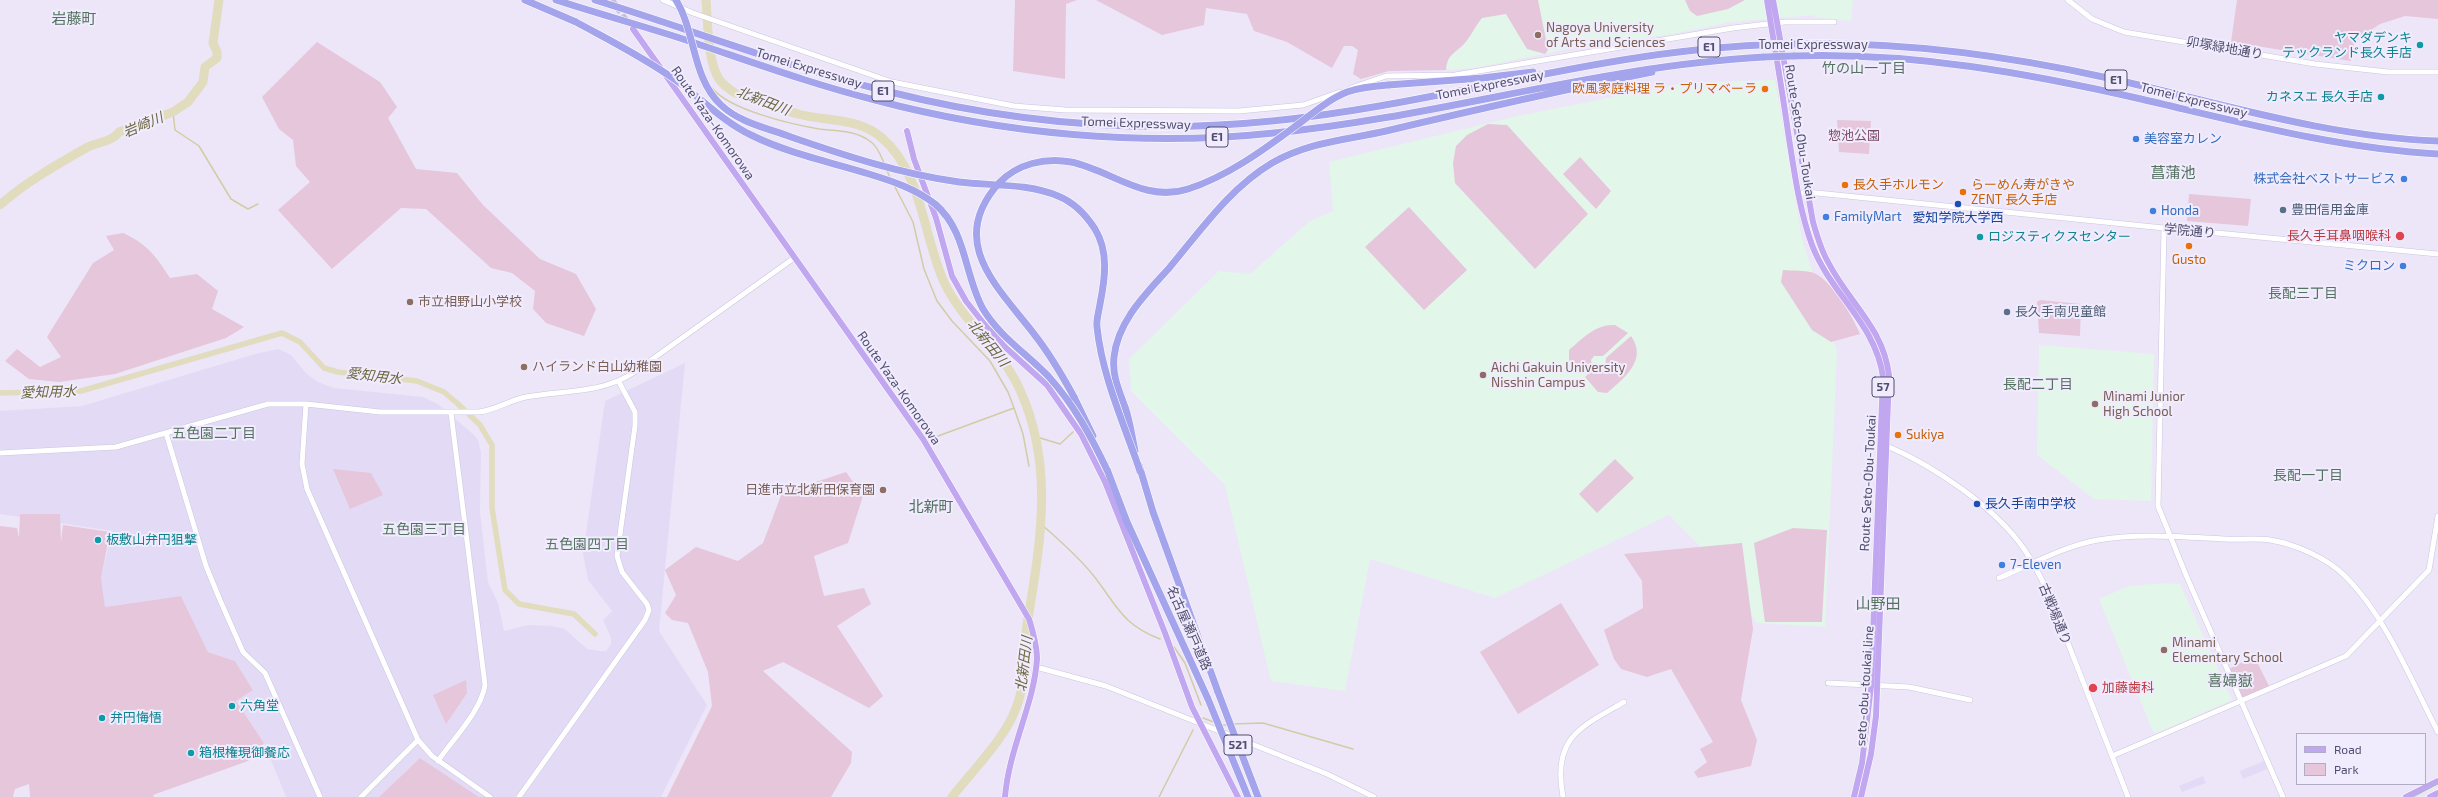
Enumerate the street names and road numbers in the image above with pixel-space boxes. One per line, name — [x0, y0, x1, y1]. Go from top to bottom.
street label: 卯塚緑地通り — [2185, 34, 2265, 62]
road number: E1 — [1698, 37, 1720, 57]
street label: Tomei Expressway — [1758, 37, 1868, 53]
street label: Tomei Expressway — [754, 45, 864, 91]
street label: Route Yaza-Komorowa — [668, 63, 758, 183]
street label: Route Seto-Obu-Toukai — [1782, 63, 1818, 201]
street label: Tomei Expressway — [1435, 67, 1545, 103]
road number: E1 — [2105, 70, 2127, 90]
street label: Tomei Expressway — [2139, 79, 2249, 121]
road number: E1 — [872, 81, 894, 101]
street label: Tomei Expressway — [1081, 113, 1191, 133]
road number: E1 — [1206, 127, 1228, 147]
street label: 学院通り — [2163, 221, 2217, 241]
street label: Route Yaza-Komorowa — [854, 328, 944, 448]
road number: 57 — [1872, 377, 1894, 397]
street label: Route Seto-Obu-Toukai — [1857, 414, 1879, 552]
street label: 古戦場通り — [2036, 581, 2074, 647]
street label: 名古屋瀬戸道路 — [1163, 583, 1215, 673]
street label: seto-obu-toukai line — [1853, 625, 1877, 747]
road number: 521 — [1224, 735, 1252, 755]

